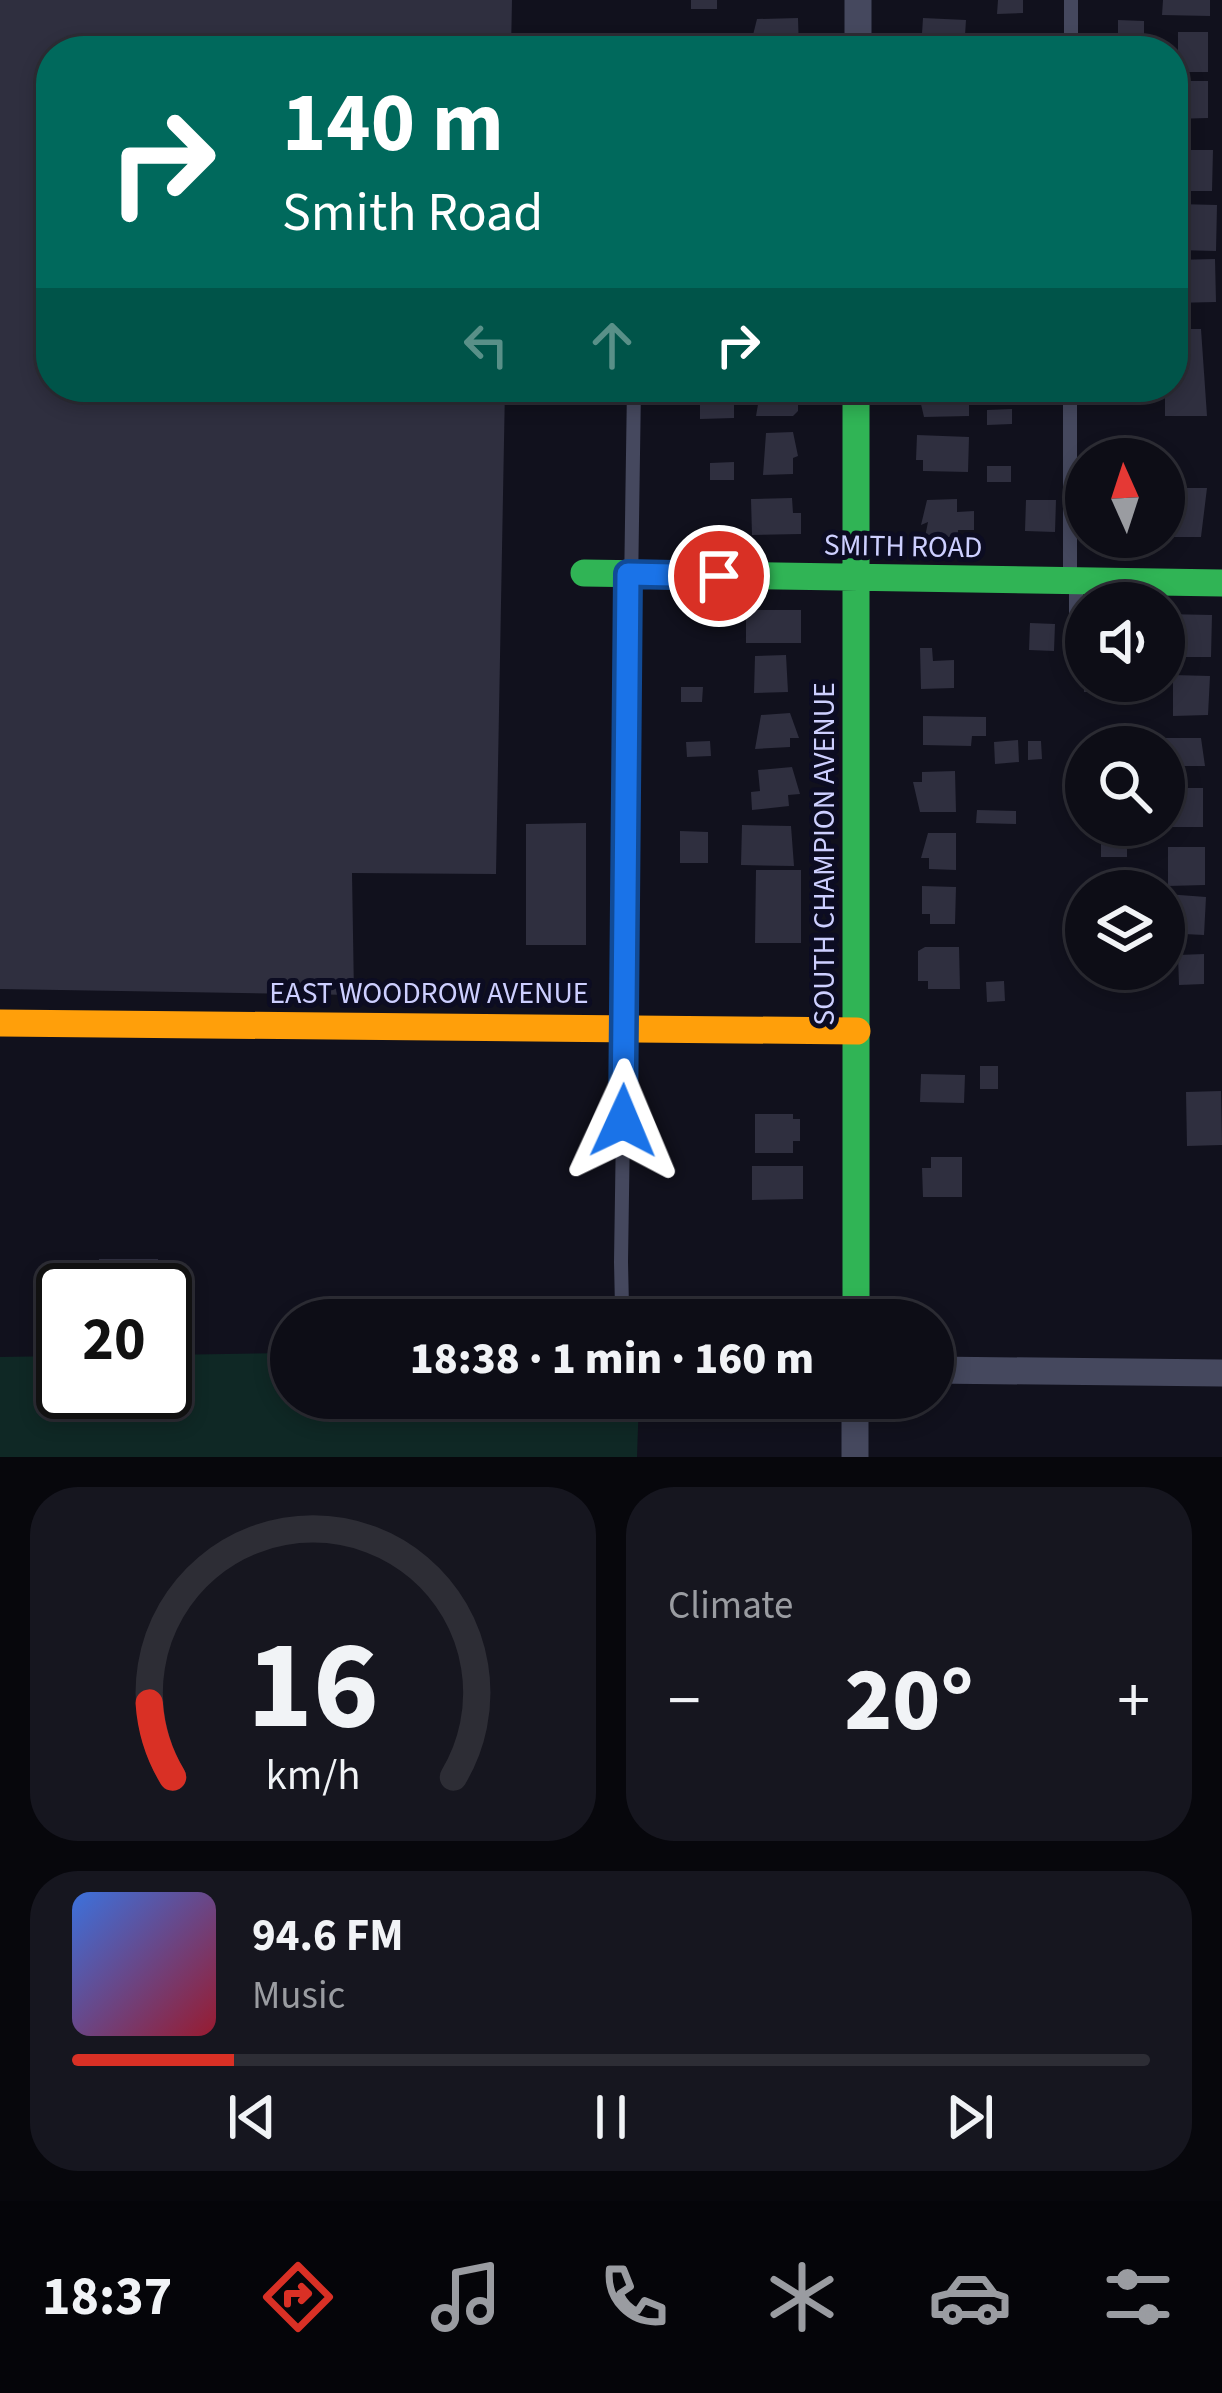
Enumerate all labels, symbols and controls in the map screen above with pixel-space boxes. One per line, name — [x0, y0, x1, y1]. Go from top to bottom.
text: 140 m — [282, 64, 504, 184]
icon: right — [84, 84, 240, 240]
text: Smith Road — [282, 175, 543, 252]
icon: left — [453, 312, 519, 378]
icon: ahead — [579, 312, 645, 378]
icon: right — [705, 312, 771, 378]
north arrow — [1065, 438, 1185, 558]
map controls — [1065, 438, 1185, 990]
street label: SMITH ROAD — [823, 524, 983, 569]
pin — [668, 525, 770, 627]
icon: arrive — [686, 543, 752, 609]
button: sound — [1065, 582, 1185, 702]
street label: SOUTH CHAMPION AVENUE — [803, 682, 846, 1026]
button: search — [1065, 726, 1185, 846]
button: layers — [1065, 870, 1185, 990]
street label: EAST WOODROW AVENUE — [269, 972, 589, 1015]
position arrow — [560, 1058, 686, 1184]
speed limit sign: 20 — [36, 1263, 192, 1419]
text: 18:38 · 1 min · 160 m — [410, 1327, 814, 1391]
text: Climate — [668, 1578, 793, 1634]
text: 16 — [247, 1598, 379, 1776]
text: 20° — [844, 1637, 974, 1765]
text: − — [668, 1654, 701, 1748]
text: + — [1117, 1654, 1150, 1748]
text: km/h — [265, 1745, 361, 1806]
text: 94.6 FM — [252, 1904, 404, 1968]
text: Music — [252, 1968, 345, 2024]
icon: previous — [219, 2084, 285, 2150]
icon: pause — [578, 2084, 644, 2150]
icon: next — [937, 2084, 1003, 2150]
icon: directions — [256, 2255, 340, 2339]
icon: music — [424, 2255, 508, 2339]
icon: phone — [592, 2255, 676, 2339]
icon: climate — [760, 2255, 844, 2339]
icon: car — [928, 2255, 1012, 2339]
icon: filters — [1096, 2255, 1180, 2339]
text: 18:37 — [42, 2259, 172, 2336]

